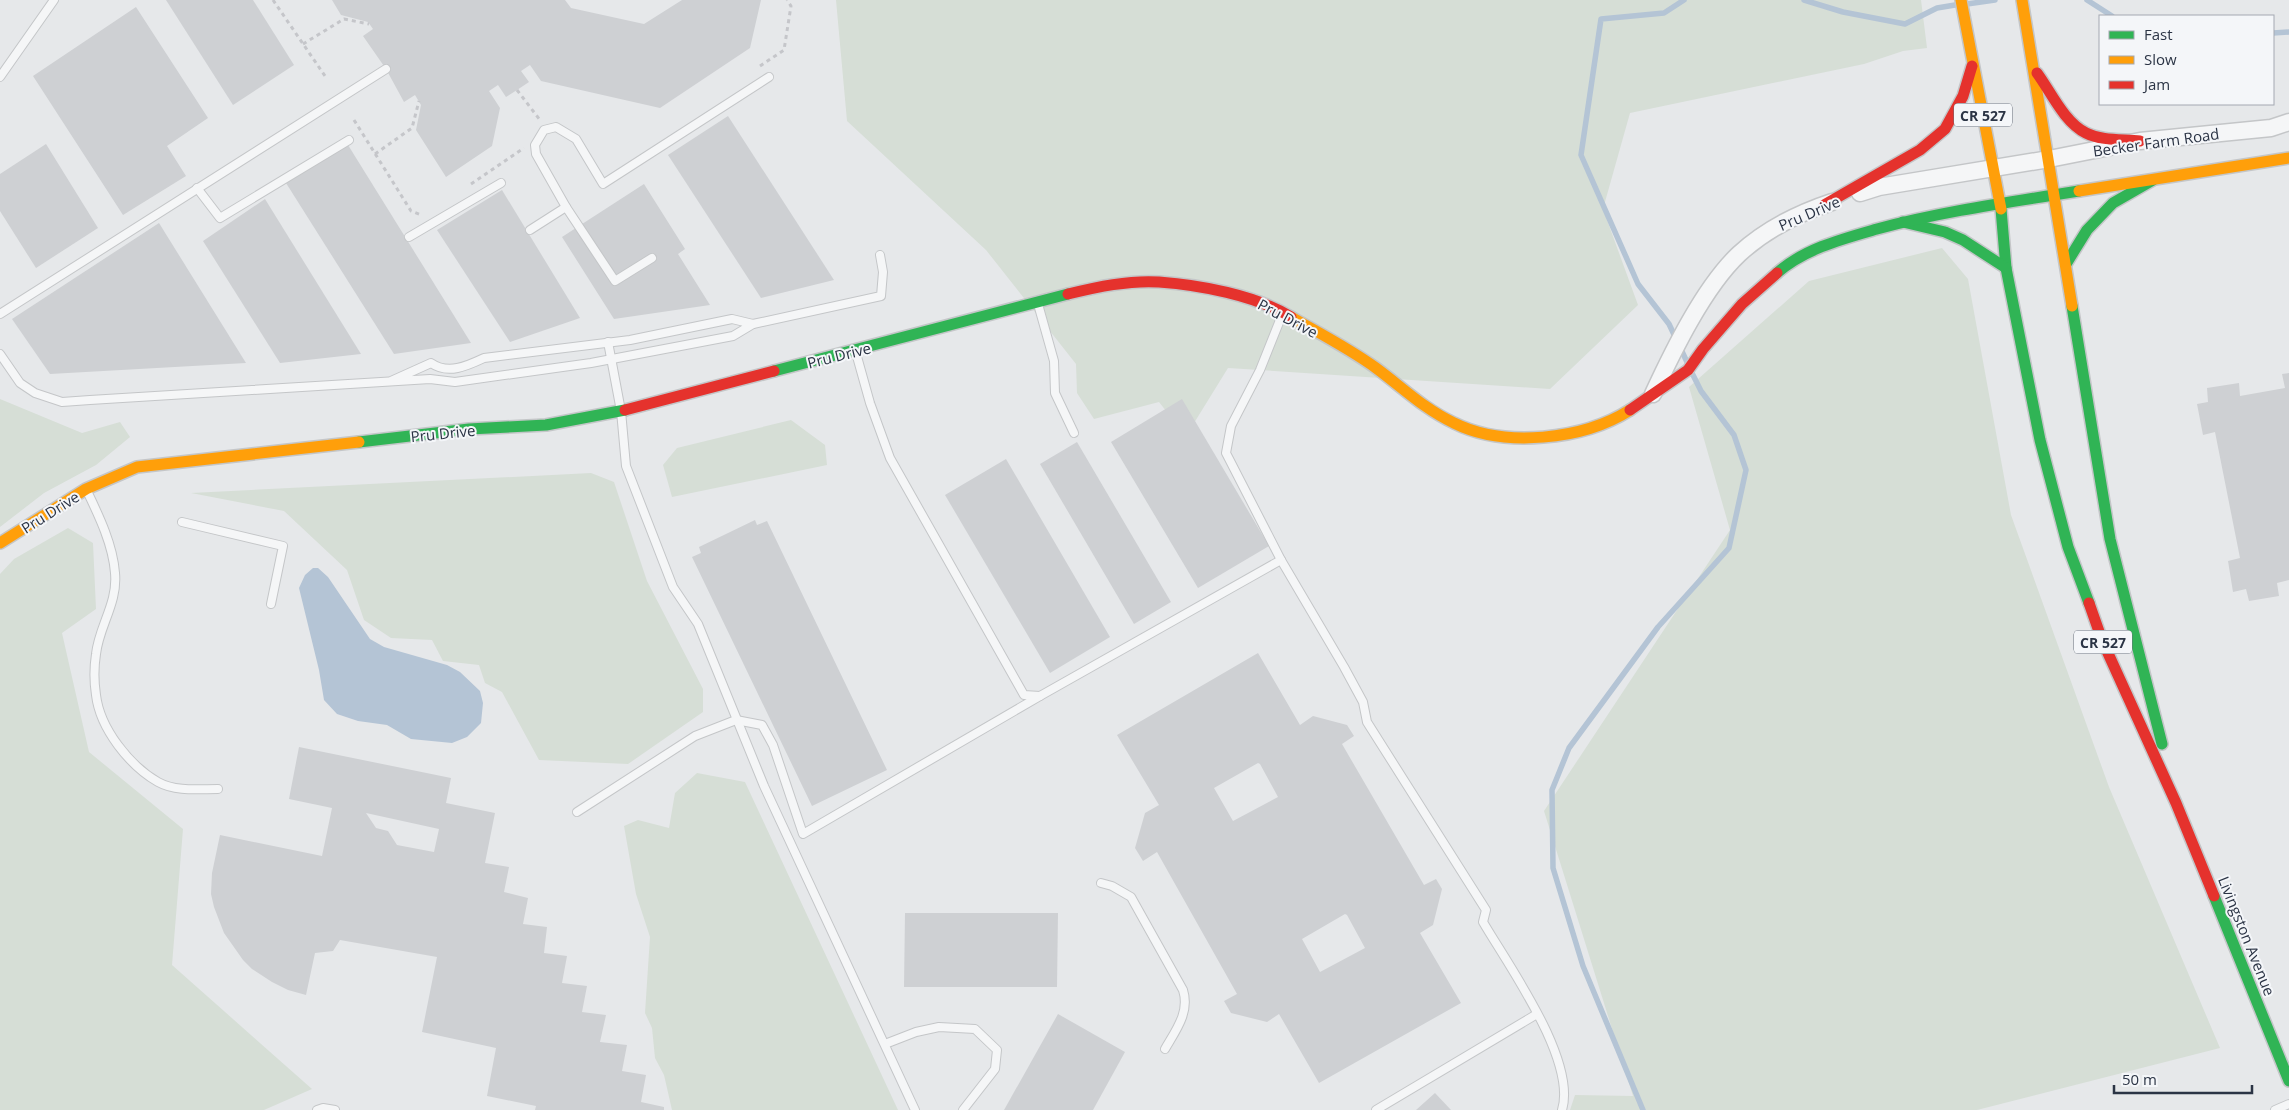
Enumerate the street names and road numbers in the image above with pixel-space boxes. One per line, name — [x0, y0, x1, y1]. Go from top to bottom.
road number: CR 527 — [1954, 104, 2012, 126]
street label: Becker Farm Road — [2092, 123, 2220, 161]
street label: Pru Drive — [1775, 191, 1843, 235]
street label: Pru Drive — [1255, 294, 1321, 342]
street label: Pru Drive — [805, 337, 873, 373]
street label: Pru Drive — [410, 420, 476, 446]
street label: Pru Drive — [17, 486, 83, 538]
road number: CR 527 — [2074, 630, 2132, 654]
street label: Livingston Avenue — [2214, 873, 2280, 999]

